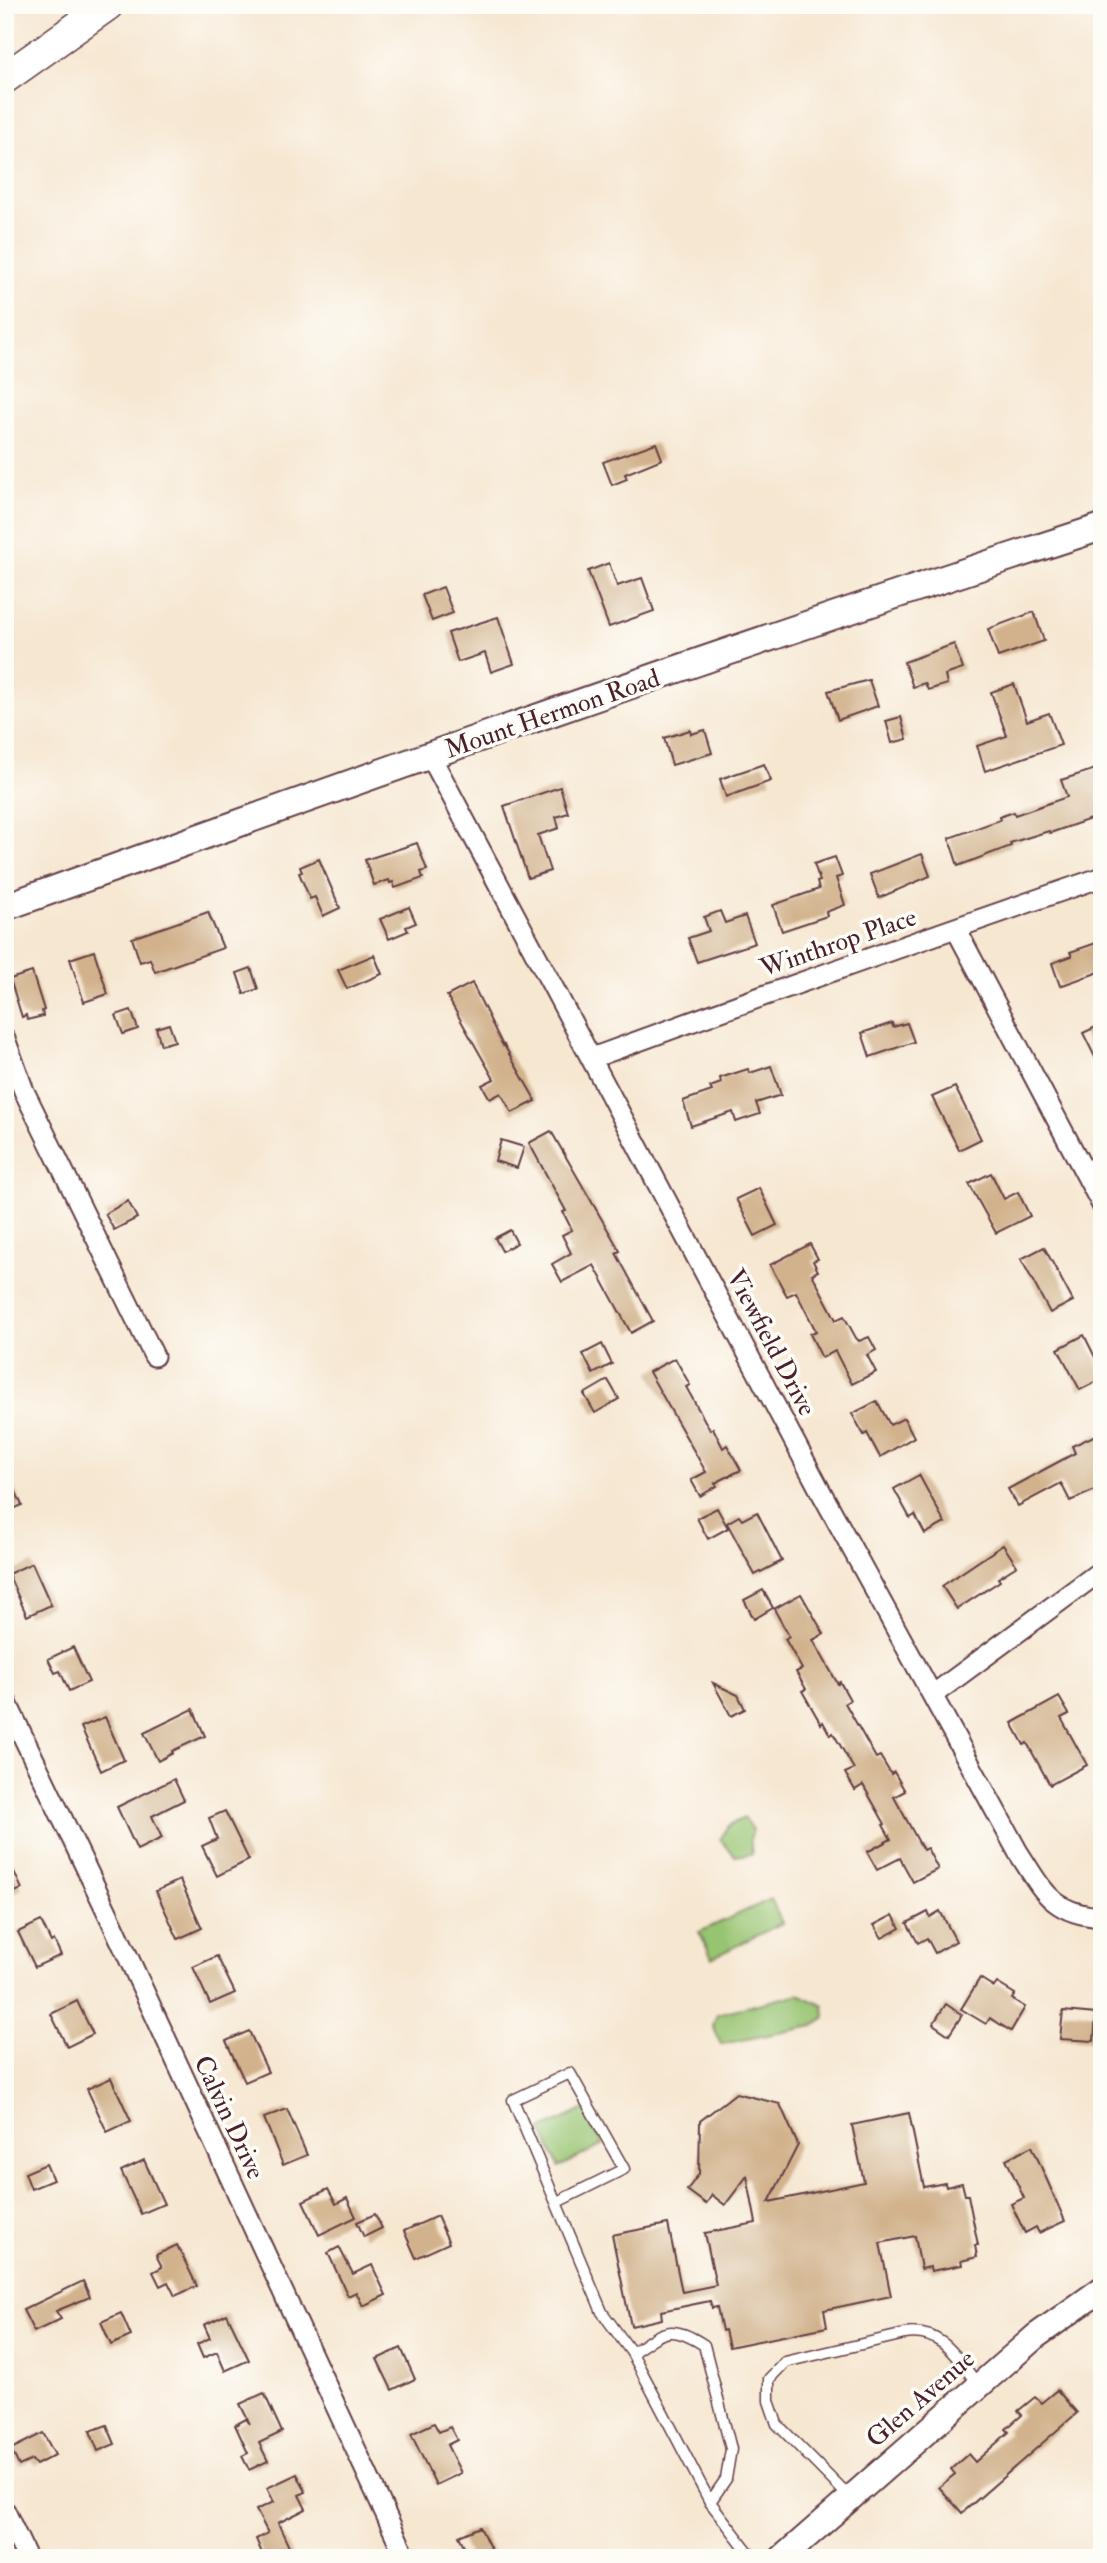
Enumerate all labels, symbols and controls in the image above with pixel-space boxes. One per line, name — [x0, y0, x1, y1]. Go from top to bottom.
street label: Mount Hermon Road — [441, 662, 664, 766]
street label: Winthrop Place — [755, 901, 921, 986]
street label: Viewfield Drive — [719, 1264, 823, 1421]
street label: Calvin Drive — [187, 2051, 272, 2184]
street label: Glen Avenue — [860, 2343, 982, 2455]

